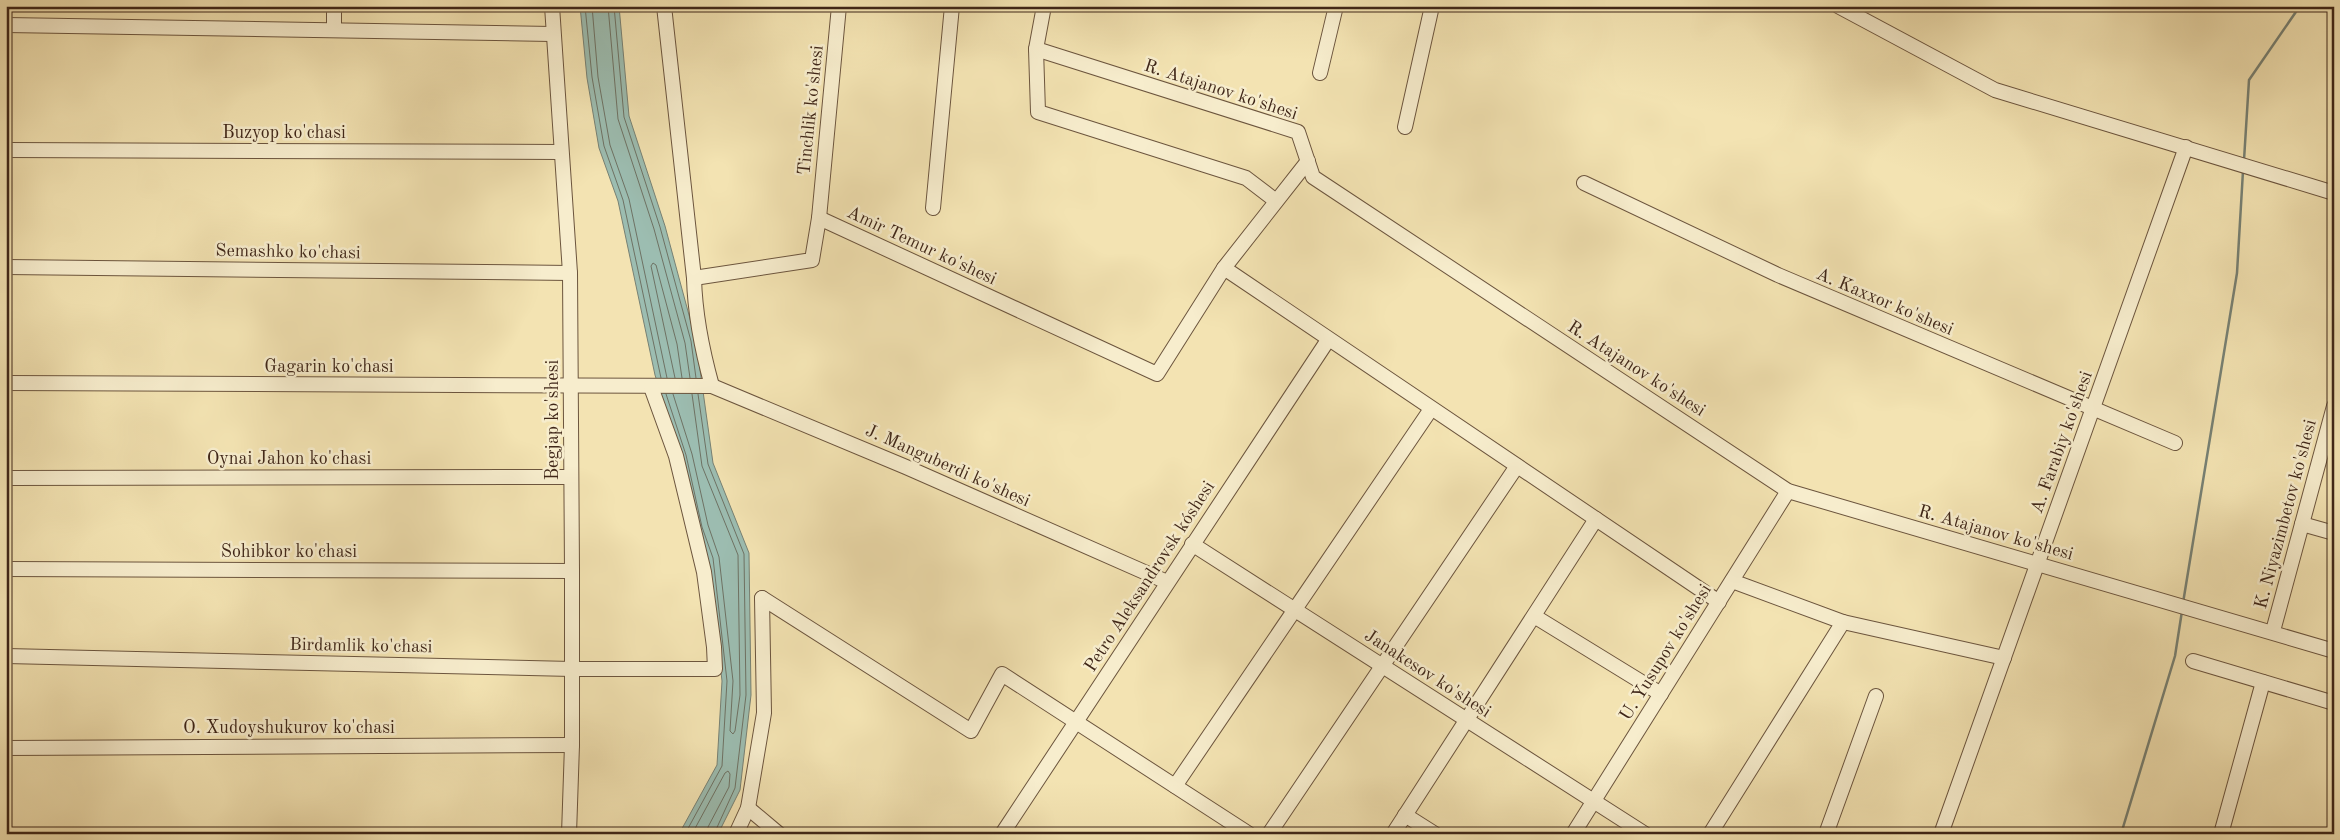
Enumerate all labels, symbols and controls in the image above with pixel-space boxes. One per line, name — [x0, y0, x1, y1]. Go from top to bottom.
street label: Tinchlik ko'shesi — [795, 44, 827, 176]
street label: R. Atajanov ko'shesi — [1142, 57, 1300, 123]
street label: Buzyop ko'chasi — [222, 124, 346, 142]
street label: Amir Temur ko'shesi — [844, 203, 999, 289]
street label: Semashko ko'chasi — [215, 242, 361, 262]
street label: A. Kaxxor ko'shesi — [1813, 265, 1956, 339]
street label: R. Atajanov ko'shesi — [1564, 318, 1709, 420]
street label: Gagarin ko'chasi — [264, 358, 394, 376]
street label: Begjap ko'shesi — [544, 360, 562, 480]
street label: A. Farabiy ko'shesi — [2028, 369, 2096, 516]
street label: K. Niyazimbetov ko'shesi — [2252, 418, 2320, 611]
street label: J. Manguberdi ko'shesi — [863, 421, 1033, 510]
street label: Oynai Jahon ko'chasi — [207, 450, 371, 468]
street label: Petro Aleksandrovsk kóshesi — [1081, 478, 1218, 675]
street label: R. Atajanov ko'shesi — [1916, 502, 2075, 564]
street label: Sohibkor ko'chasi — [221, 543, 357, 561]
street label: U. Yusupov ko'shesi — [1617, 581, 1715, 724]
street label: Janakesov ko'shesi — [1361, 626, 1494, 721]
street label: Birdamlik ko'chasi — [289, 636, 433, 656]
street label: O. Xudoyshukurov ko'chasi — [183, 719, 395, 737]

